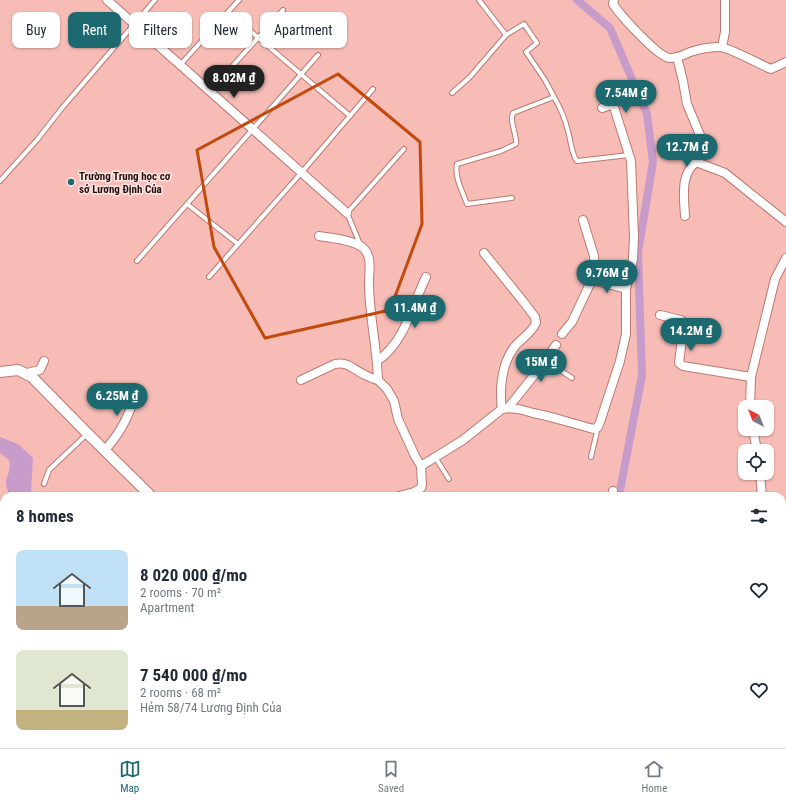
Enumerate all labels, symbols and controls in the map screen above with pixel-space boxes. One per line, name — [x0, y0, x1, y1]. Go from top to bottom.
chip: Buy — [12, 12, 60, 48]
chip: Rent — [68, 12, 121, 48]
chip: Filters — [129, 12, 192, 48]
chip: New — [200, 12, 252, 48]
chip: Apartment — [260, 12, 347, 48]
pin: 8.02M ₫ — [197, 65, 271, 99]
text: 8.02M ₫ — [213, 70, 255, 85]
pin: 7.54M ₫ — [589, 80, 663, 114]
text: 7.54M ₫ — [605, 85, 647, 100]
pin: 12.7M ₫ — [650, 134, 724, 168]
text: 12.7M ₫ — [666, 139, 708, 154]
place label: Trường Trung học cơ sở Lương Định Của — [79, 170, 171, 196]
marker: Trường Trung học cơ sở Lương Định Của — [66, 177, 76, 187]
pin: 9.76M ₫ — [570, 260, 644, 294]
text: 9.76M ₫ — [586, 265, 628, 280]
pin: 11.4M ₫ — [378, 295, 452, 329]
text: 11.4M ₫ — [394, 300, 436, 315]
pin: 14.2M ₫ — [654, 318, 728, 352]
text: 14.2M ₫ — [670, 323, 712, 338]
pin: 15M ₫ — [513, 349, 569, 383]
text: 15M ₫ — [525, 354, 557, 369]
pin: 6.25M ₫ — [80, 383, 154, 417]
text: 6.25M ₫ — [96, 388, 138, 403]
north arrow — [738, 400, 774, 436]
map controls — [738, 400, 774, 480]
button: locate — [738, 444, 774, 480]
icon: filters — [748, 505, 770, 527]
text: 8 homes — [16, 506, 74, 526]
text: 8 020 000 ₫/mo — [140, 565, 247, 585]
icon: home — [48, 566, 96, 614]
icon: heart — [748, 579, 770, 601]
text: 2 rooms · 70 m² — [140, 585, 221, 600]
text: Apartment — [140, 600, 194, 615]
text: 7 540 000 ₫/mo — [140, 665, 247, 685]
icon: home — [48, 666, 96, 714]
icon: heart — [748, 679, 770, 701]
text: 2 rooms · 68 m² — [140, 685, 221, 700]
text: Hẻm 58/74 Lương Định Của — [140, 700, 282, 715]
tab: Map — [119, 758, 141, 795]
tab: Saved — [378, 758, 404, 795]
tab: Home — [642, 758, 667, 795]

